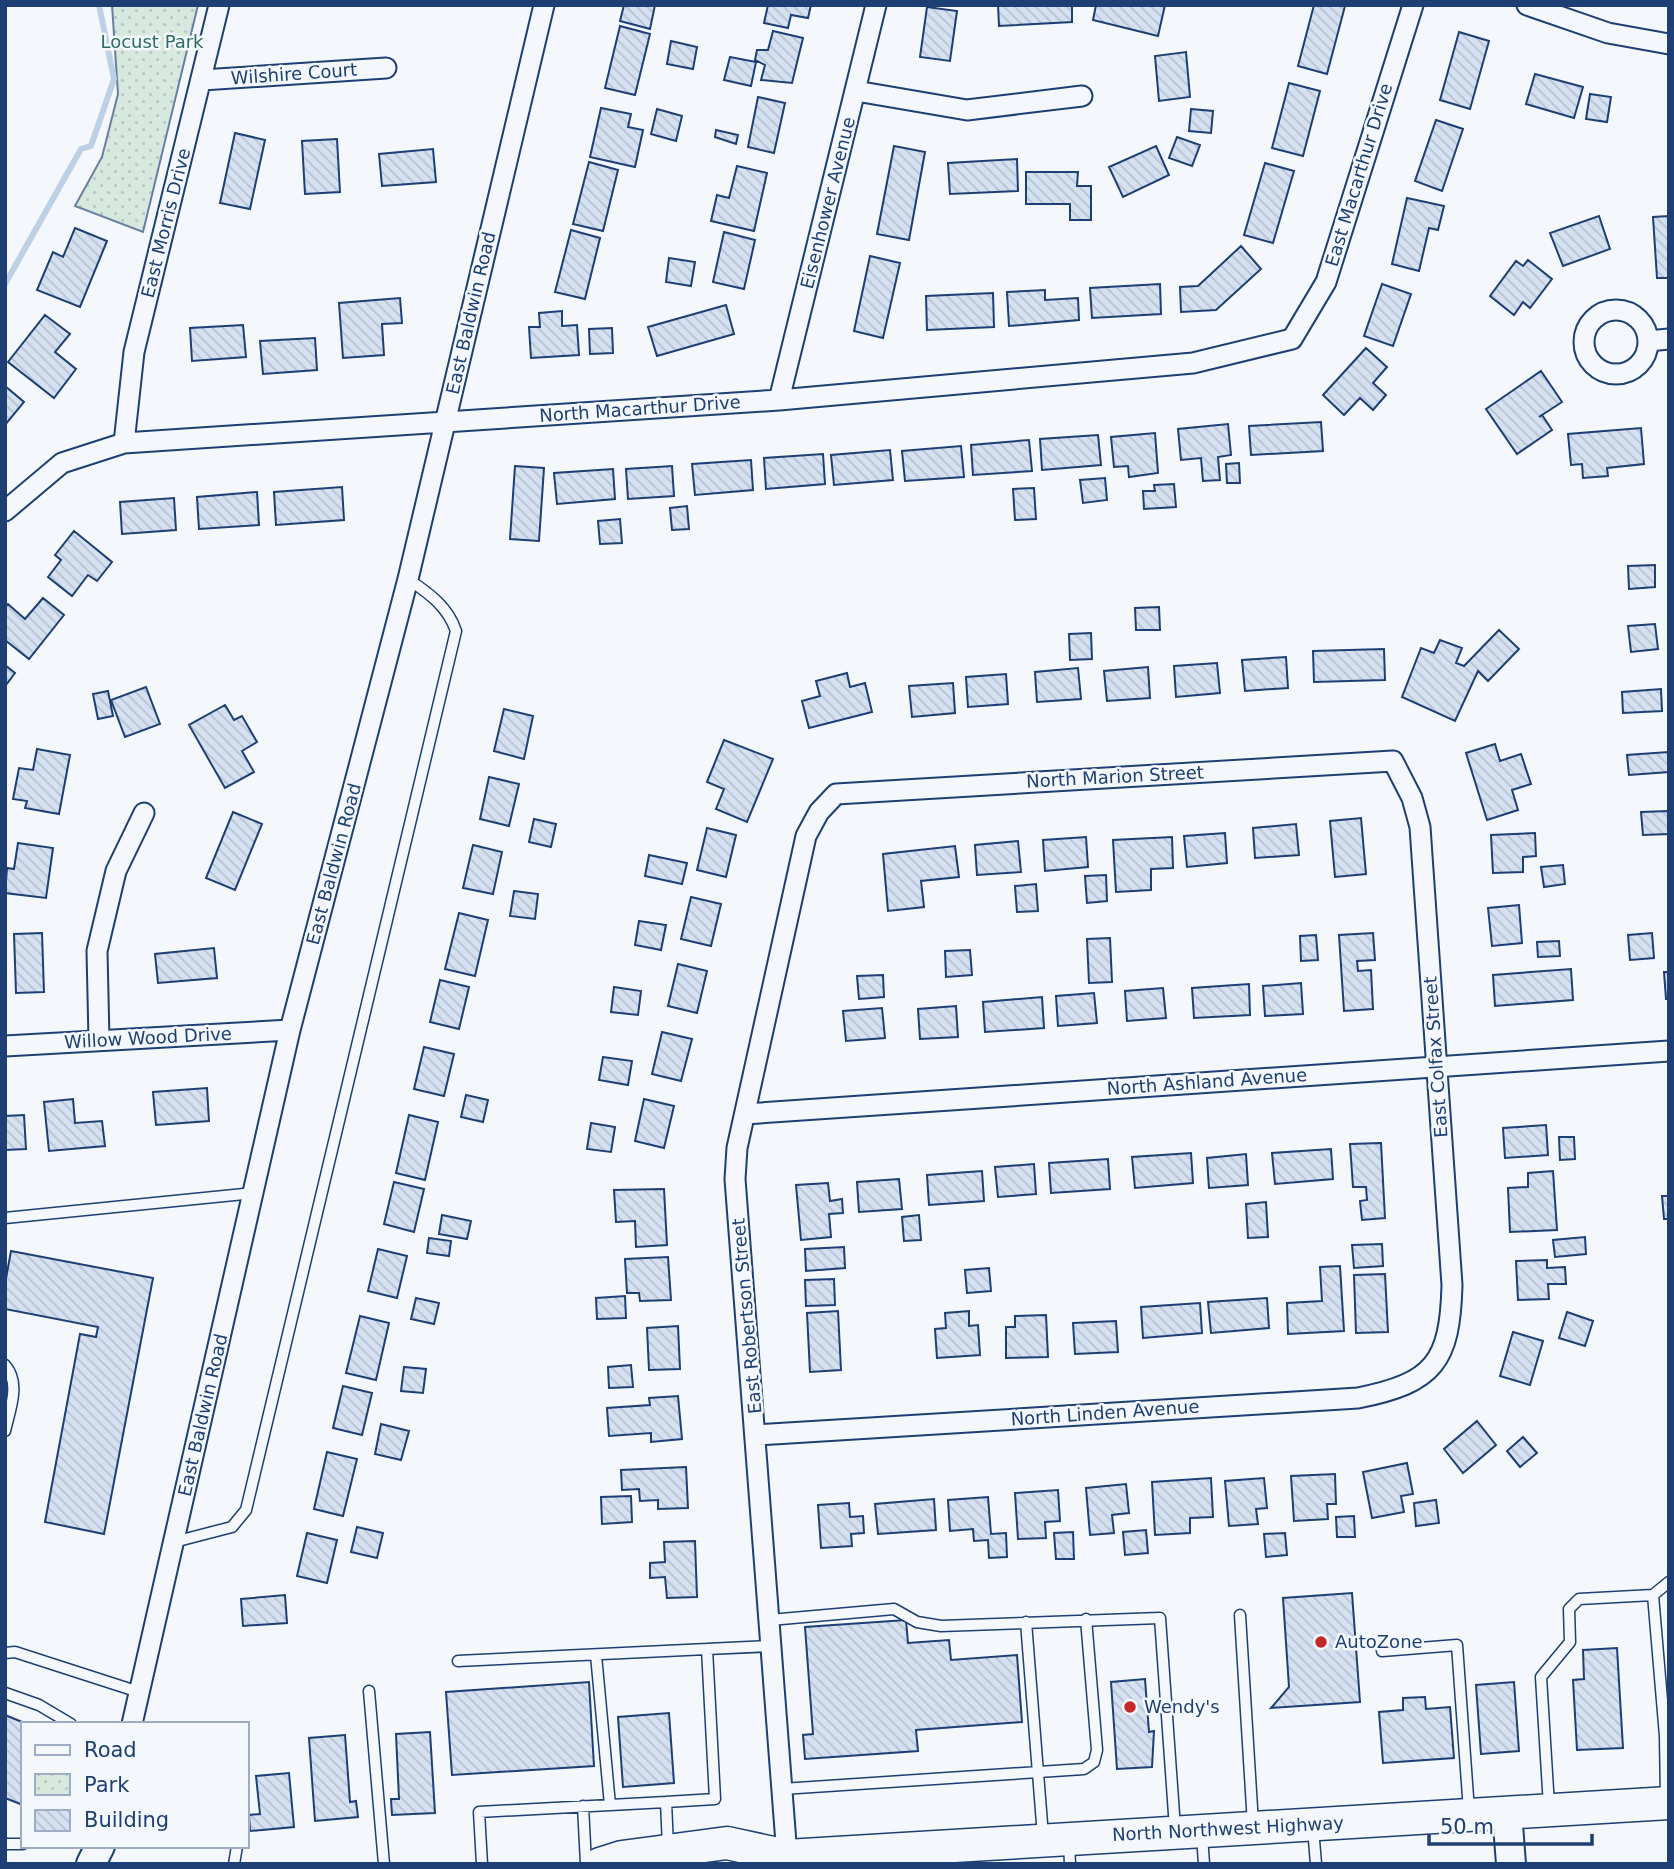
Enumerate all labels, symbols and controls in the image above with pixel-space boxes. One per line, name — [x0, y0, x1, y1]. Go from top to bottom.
park label: Locust Park — [100, 31, 204, 52]
street label: Wilshire Court — [230, 59, 358, 88]
street label: East Macarthur Drive — [1321, 81, 1396, 269]
street label: Eisenhower Avenue — [796, 115, 859, 291]
street label: East Morris Drive — [137, 146, 194, 300]
street label: East Baldwin Road — [442, 229, 499, 396]
street label: North Macarthur Drive — [539, 391, 741, 426]
street label: North Marion Street — [1026, 761, 1204, 792]
street label: East Baldwin Road — [302, 781, 365, 947]
street label: East Colfax Street — [1419, 976, 1452, 1138]
street label: Willow Wood Drive — [64, 1023, 232, 1052]
street label: North Ashland Avenue — [1106, 1064, 1308, 1099]
street label: East Robertson Street — [727, 1217, 766, 1415]
street label: East Baldwin Road — [174, 1331, 231, 1498]
street label: North Linden Avenue — [1010, 1395, 1200, 1430]
place label: AutoZone — [1335, 1631, 1423, 1652]
marker: AutoZone — [1313, 1634, 1329, 1650]
place label: Wendy's — [1144, 1696, 1220, 1717]
marker: Wendy's — [1122, 1699, 1138, 1715]
legend — [21, 1722, 248, 1848]
text: Road — [84, 1738, 137, 1762]
text: Park — [84, 1773, 130, 1797]
scale bar — [1429, 1802, 1592, 1846]
text: Building — [84, 1808, 169, 1832]
street label: North Northwest Highway — [1112, 1812, 1345, 1845]
text: 50 m — [1440, 1815, 1494, 1839]

